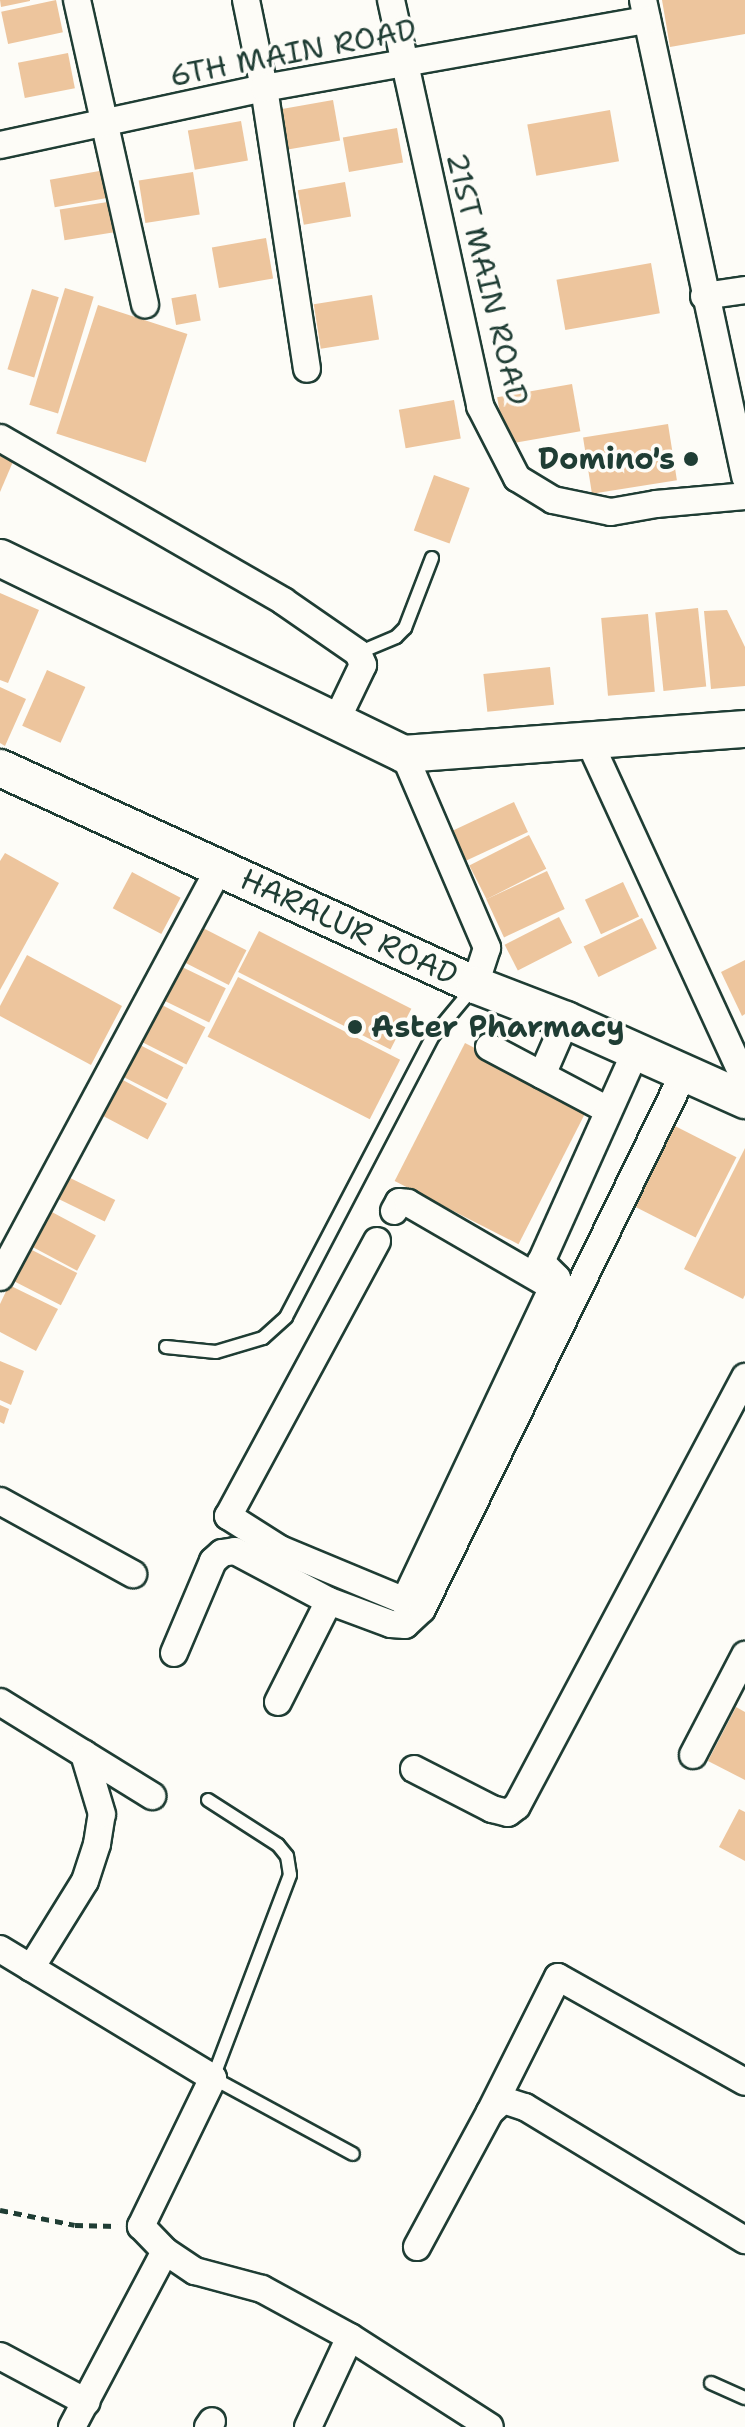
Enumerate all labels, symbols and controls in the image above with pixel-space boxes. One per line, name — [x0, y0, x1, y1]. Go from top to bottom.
street label: 6TH MAIN ROAD — [167, 11, 419, 95]
street label: 21ST MAIN ROAD — [438, 149, 536, 409]
place label: Domino's — [538, 441, 675, 477]
marker: Domino's — [682, 450, 700, 468]
street label: HARALUR ROAD — [235, 861, 463, 993]
place label: Aster Pharmacy — [371, 1009, 625, 1045]
marker: Aster Pharmacy — [346, 1018, 364, 1036]

